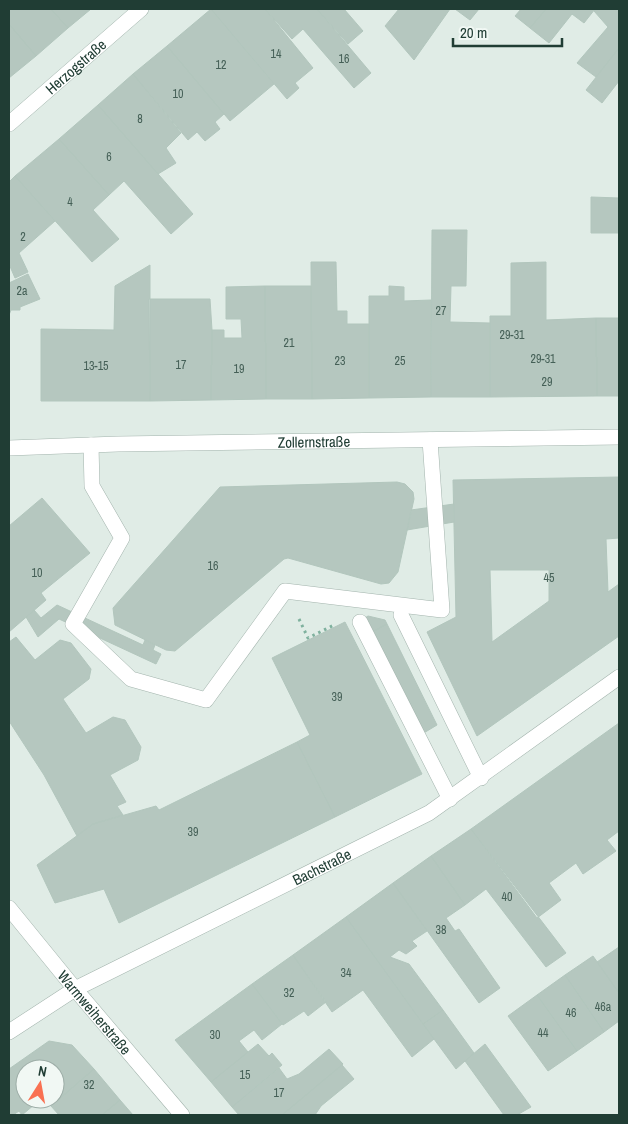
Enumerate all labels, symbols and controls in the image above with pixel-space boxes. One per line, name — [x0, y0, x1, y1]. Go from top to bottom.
scale bar — [453, 15, 562, 47]
text: 20 m — [460, 22, 487, 43]
street label: Herzogstraße — [40, 34, 110, 99]
house number: 14 — [271, 46, 282, 62]
house number: 16 — [339, 51, 349, 67]
house number: 12 — [216, 57, 226, 73]
house number: 10 — [173, 86, 183, 102]
house number: 8 — [137, 111, 143, 127]
house number: 6 — [106, 149, 112, 165]
house number: 4 — [67, 194, 73, 210]
house number: 2 — [20, 229, 26, 245]
house number: 2a — [17, 283, 28, 299]
house number: 27 — [436, 303, 447, 319]
house number: 29-31 — [499, 327, 525, 343]
house number: 21 — [284, 335, 295, 351]
house number: 29-31 — [530, 351, 556, 367]
house number: 23 — [335, 353, 345, 369]
house number: 25 — [395, 353, 406, 369]
house number: 17 — [176, 357, 187, 373]
house number: 13-15 — [83, 358, 109, 374]
house number: 19 — [234, 361, 244, 377]
house number: 29 — [542, 374, 552, 390]
street label: Zollernstraße — [278, 430, 350, 452]
house number: 16 — [208, 558, 218, 574]
house number: 10 — [32, 565, 42, 581]
house number: 45 — [544, 570, 555, 586]
house number: 39 — [332, 689, 342, 705]
house number: 39 — [188, 824, 198, 840]
street label: Bachstraße — [289, 843, 354, 890]
house number: 40 — [502, 889, 512, 905]
house number: 38 — [436, 922, 446, 938]
house number: 34 — [341, 965, 352, 981]
street label: Warmweiherstraße — [53, 966, 137, 1059]
house number: 32 — [284, 985, 294, 1001]
house number: 46a — [595, 999, 612, 1015]
house number: 46 — [566, 1005, 576, 1021]
house number: 44 — [538, 1025, 549, 1041]
house number: 30 — [210, 1027, 220, 1043]
north arrow — [15, 1059, 65, 1109]
text: N — [37, 1062, 48, 1081]
house number: 15 — [240, 1067, 251, 1083]
house number: 32 — [84, 1077, 94, 1093]
house number: 17 — [274, 1085, 285, 1101]

